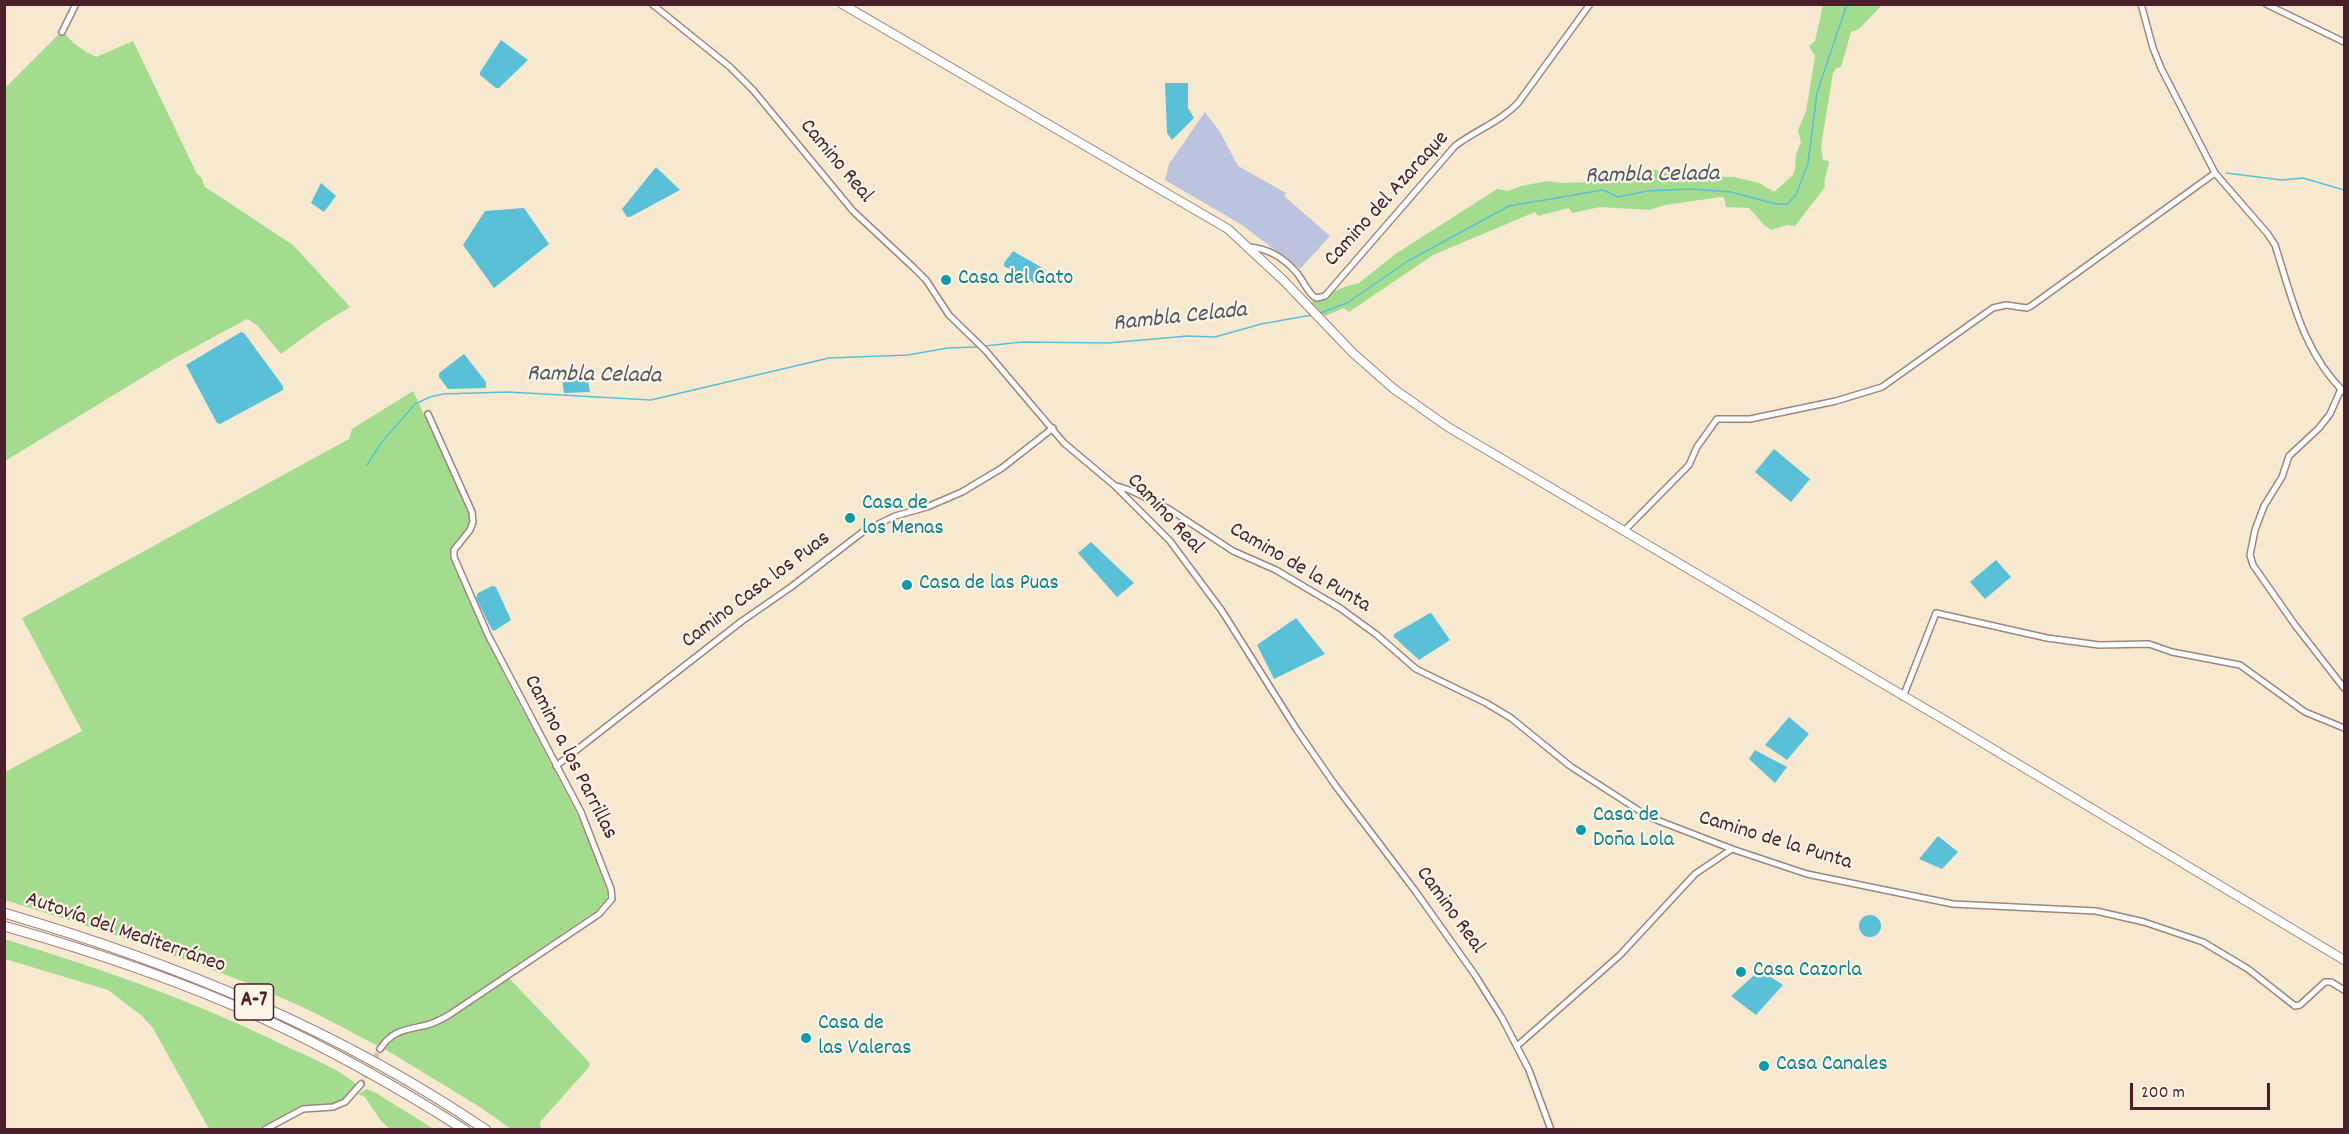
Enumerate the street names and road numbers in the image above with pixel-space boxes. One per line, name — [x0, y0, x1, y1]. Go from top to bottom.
street label: Camino Real — [792, 115, 878, 209]
street label: Camino del Azaraque — [1320, 127, 1456, 273]
street label: Camino Real — [1120, 469, 1208, 561]
street label: Camino de la Punta — [1224, 518, 1374, 620]
street label: Camino Casa los Puas — [677, 526, 837, 656]
street label: Camino a los Parrillas — [516, 672, 622, 844]
street label: Camino de la Punta — [1695, 806, 1855, 878]
street label: Camino Real — [1409, 862, 1489, 960]
street label: Autovía del Mediterráneo — [21, 887, 229, 981]
road number: A-7 — [234, 984, 274, 1020]

